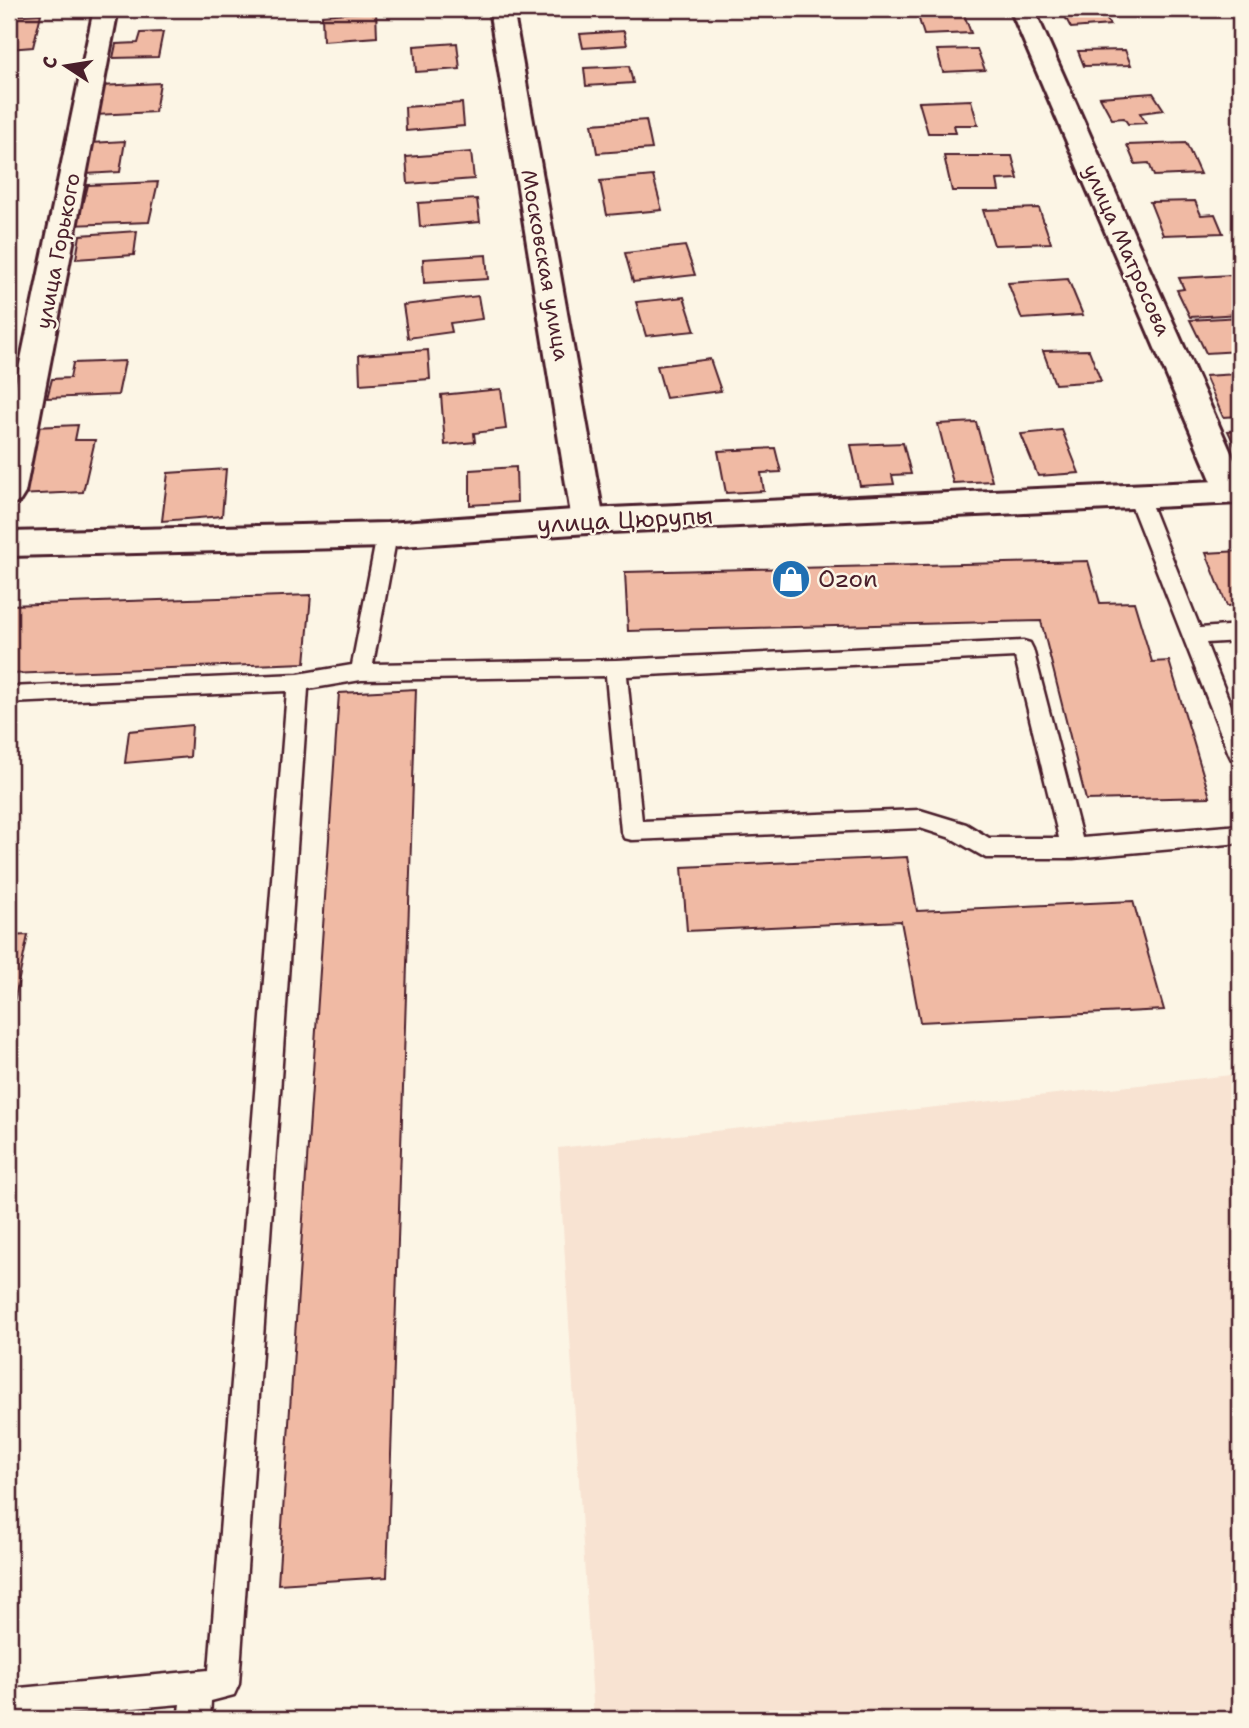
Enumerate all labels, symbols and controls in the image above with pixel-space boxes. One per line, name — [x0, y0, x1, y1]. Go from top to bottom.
north arrow — [32, 32, 102, 102]
text: С — [36, 54, 63, 71]
street label: улица Матросова — [1077, 160, 1177, 340]
street label: Московская улица — [514, 167, 576, 363]
street label: улица Горького — [29, 171, 87, 331]
street label: улица Цюрупы — [536, 499, 714, 541]
shop icon: Ozon — [770, 558, 812, 600]
place label: Ozon — [818, 563, 878, 595]

